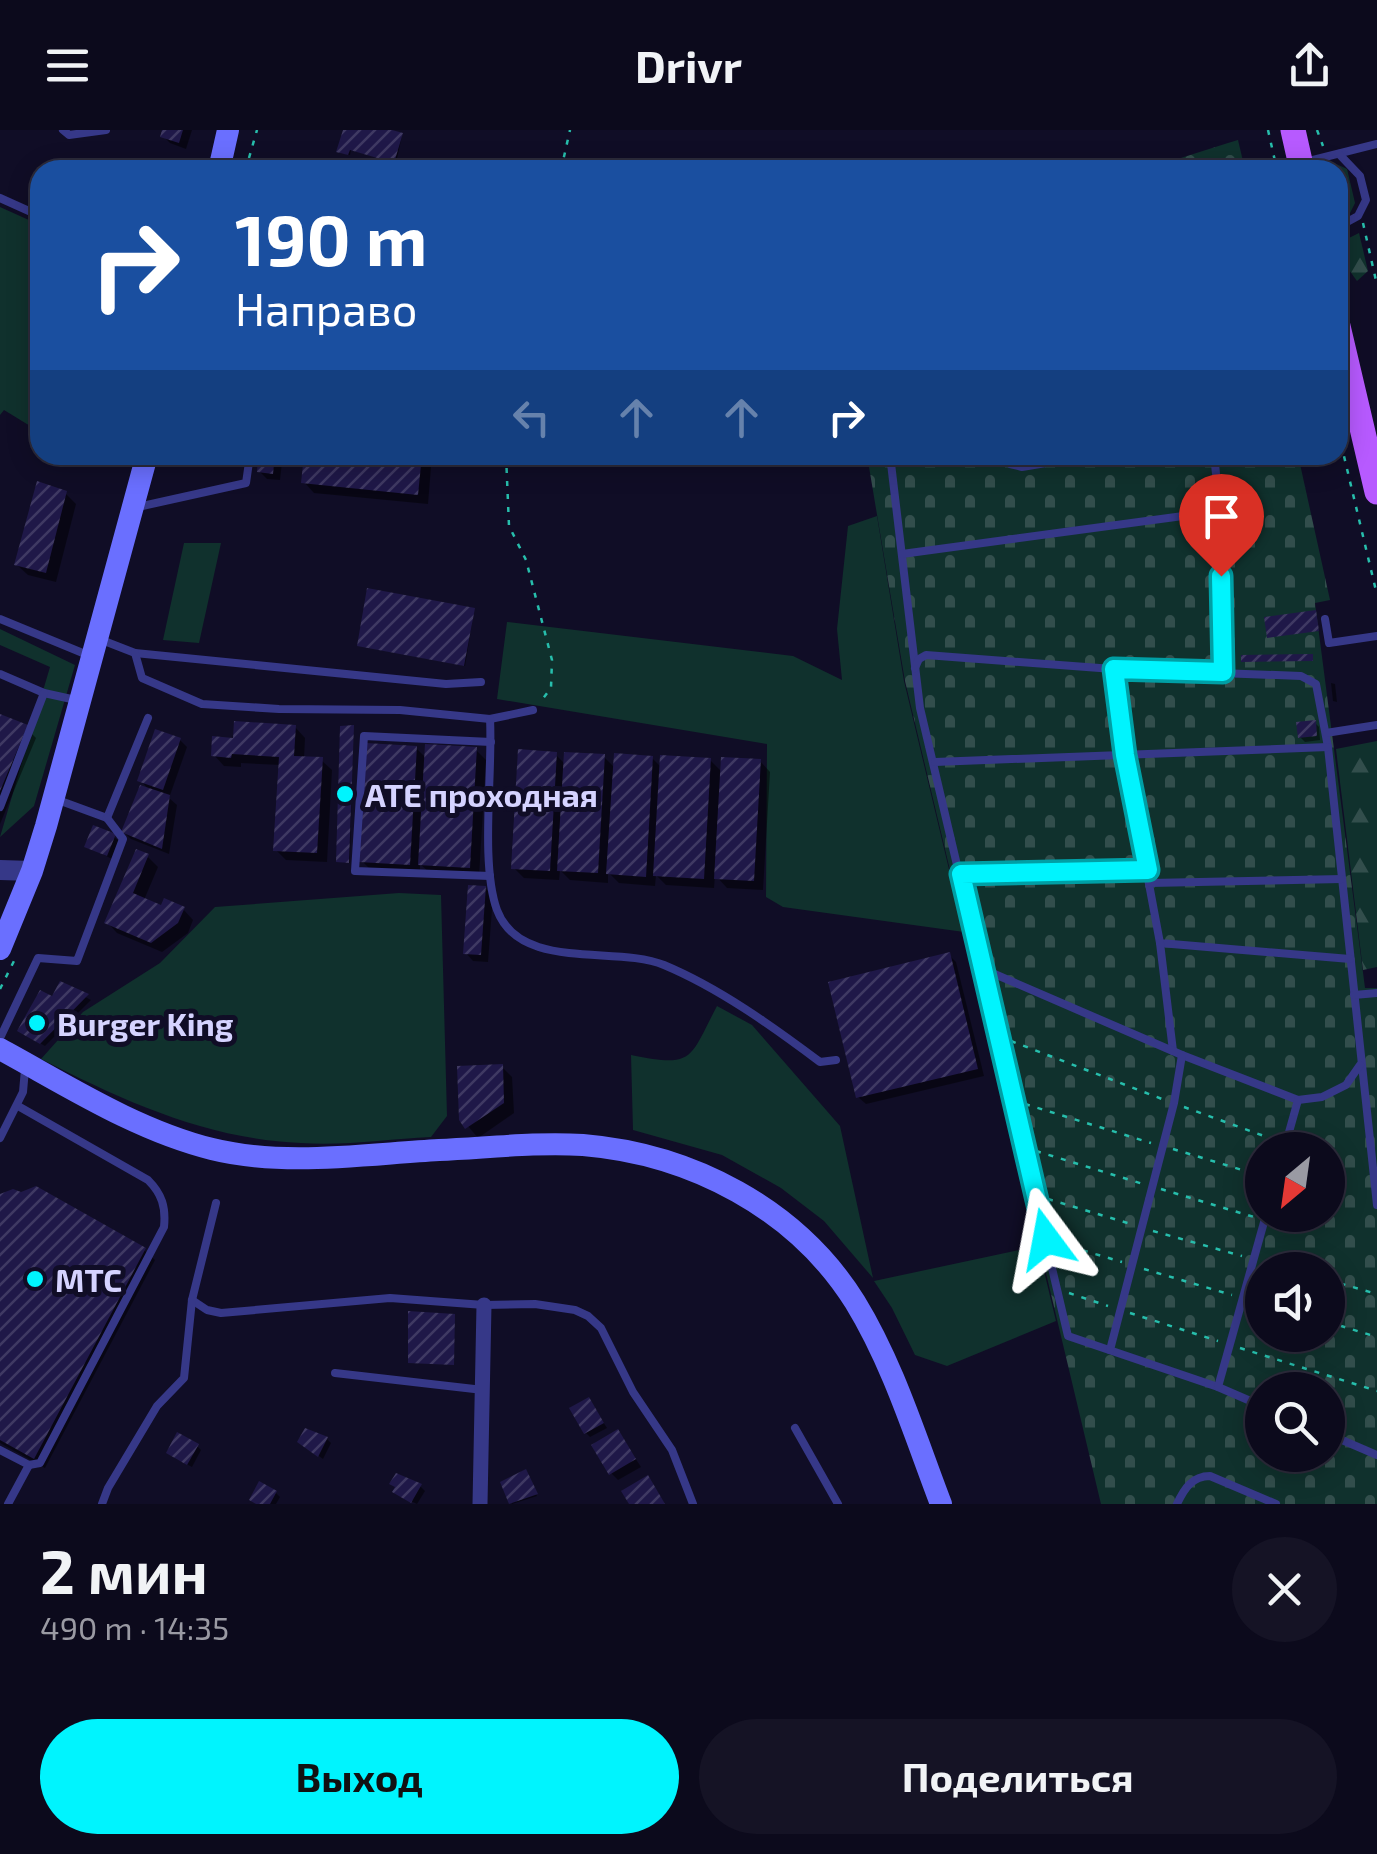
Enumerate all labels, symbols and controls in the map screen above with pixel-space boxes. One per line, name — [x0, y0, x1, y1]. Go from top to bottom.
icon: menu — [40, 38, 95, 93]
text: Drivr — [635, 38, 742, 92]
icon: share — [1282, 38, 1337, 93]
text: 190 m — [235, 196, 428, 280]
icon: right — [70, 200, 200, 330]
text: Направо — [235, 281, 417, 335]
icon: left — [504, 390, 559, 445]
icon: ahead — [609, 390, 664, 445]
icon: ahead — [714, 390, 769, 445]
icon: right — [819, 390, 874, 445]
pin — [1179, 474, 1264, 577]
icon: arrive — [1194, 489, 1249, 544]
place label: АТЕ проходная — [365, 775, 598, 813]
marker: АТЕ проходная — [334, 783, 356, 805]
place label: Burger King — [57, 1004, 234, 1042]
marker: Burger King — [26, 1012, 48, 1034]
north arrow — [1245, 1132, 1345, 1232]
map controls — [1245, 1132, 1345, 1472]
position arrow — [994, 1187, 1098, 1291]
button: sound — [1245, 1252, 1345, 1352]
place label: МТС — [55, 1260, 122, 1298]
marker: МТС — [24, 1268, 46, 1290]
button: search — [1245, 1372, 1345, 1472]
text: 2 мин — [40, 1534, 208, 1606]
button: close — [1232, 1537, 1337, 1642]
text: 490 m · 14:35 — [40, 1608, 229, 1646]
button: Выход — [40, 1719, 679, 1834]
button: Поделиться — [699, 1719, 1337, 1834]

